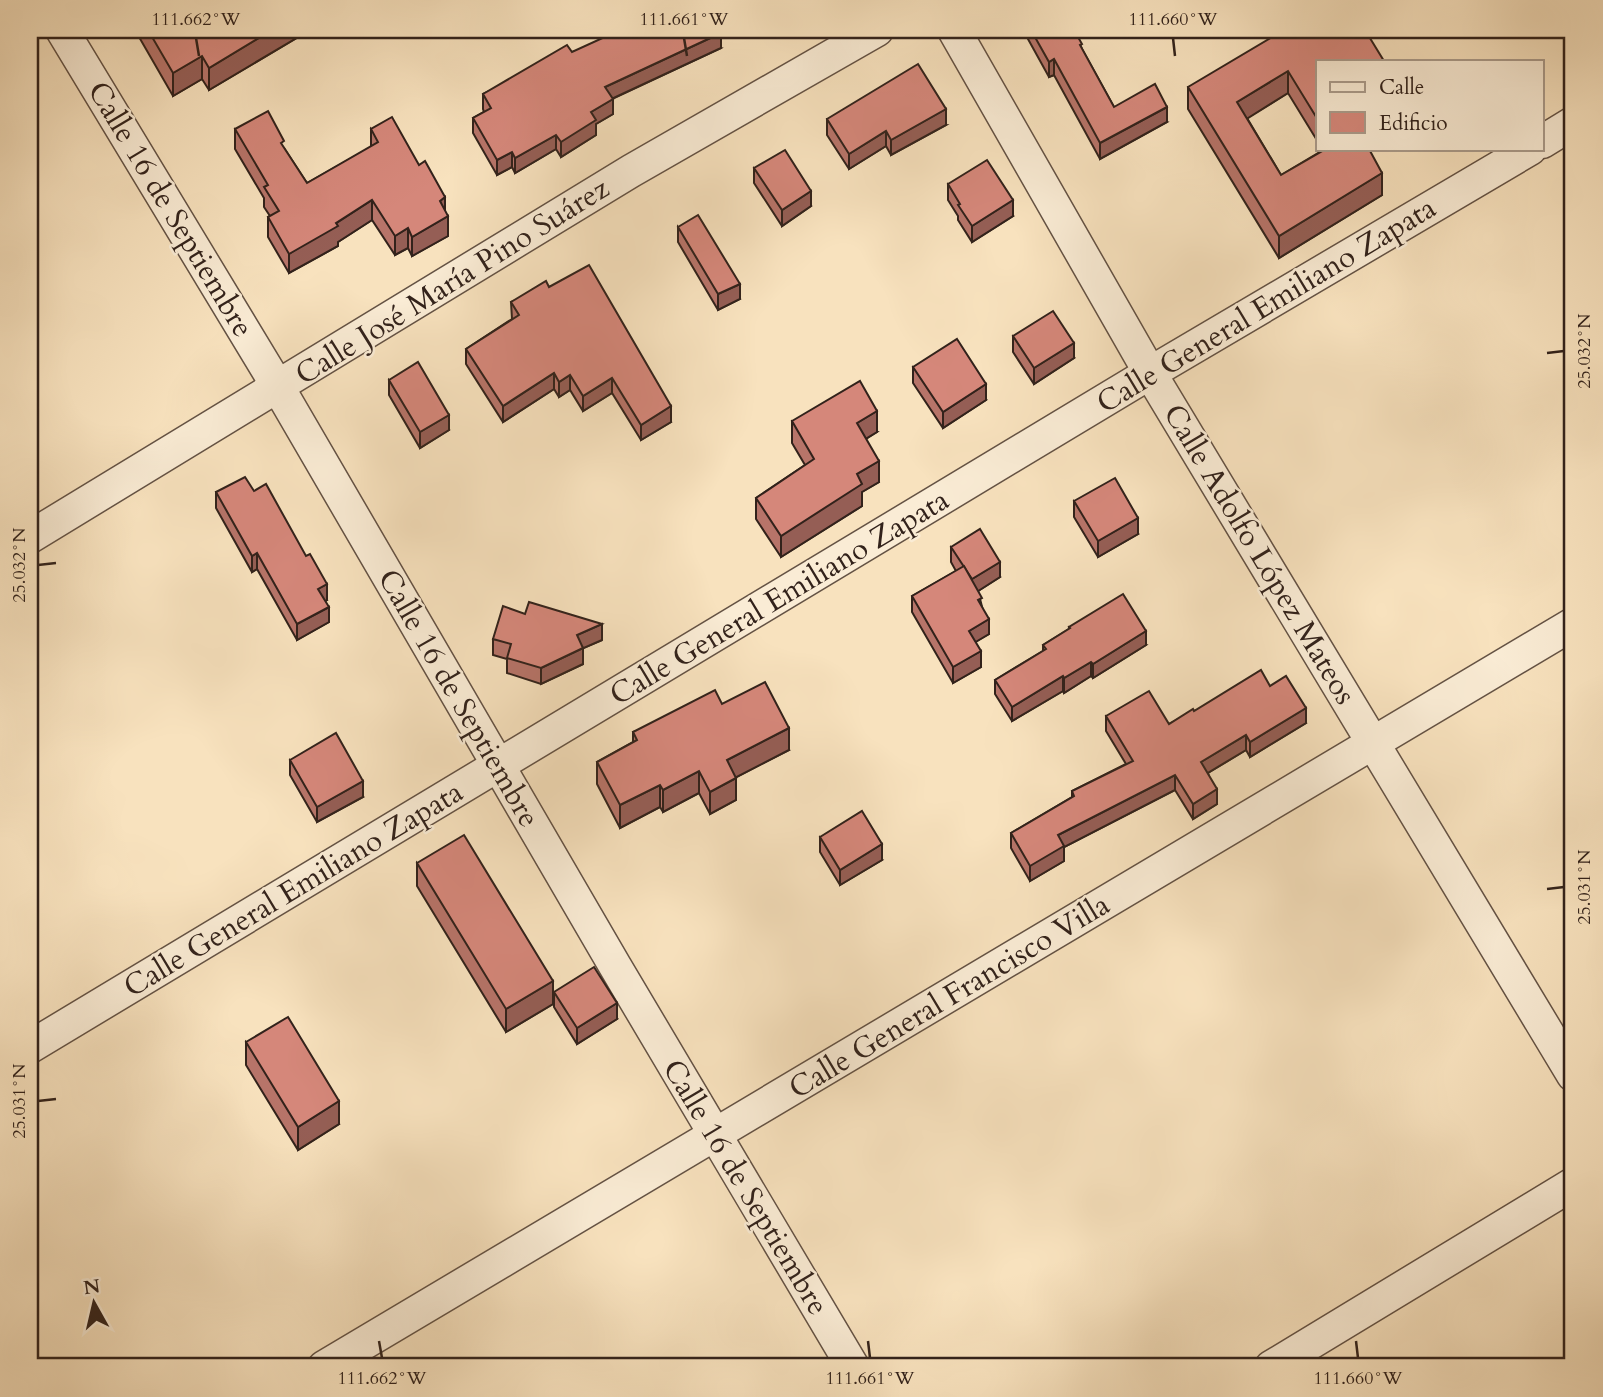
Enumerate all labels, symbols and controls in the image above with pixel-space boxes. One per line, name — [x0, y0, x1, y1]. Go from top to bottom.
text: 111.662°W — [152, 7, 241, 32]
text: 111.661°W — [640, 7, 729, 32]
text: 111.660°W — [1129, 7, 1218, 32]
legend — [1316, 60, 1544, 150]
text: Calle — [1379, 73, 1424, 102]
street label: Calle 16 de Septiembre — [78, 74, 263, 345]
text: Edificio — [1379, 109, 1448, 138]
street label: Calle José María Pino Suárez — [288, 168, 617, 395]
street label: Calle General Emiliano Zapata — [1089, 188, 1444, 423]
text: 25.032°N — [1572, 313, 1597, 389]
street label: Calle Adolfo López Mateos — [1154, 397, 1366, 712]
street label: Calle General Emiliano Zapata — [602, 480, 957, 715]
text: 25.032°N — [7, 527, 32, 603]
street label: Calle 16 de Septiembre — [368, 562, 549, 835]
street label: Calle General Emiliano Zapata — [116, 772, 471, 1007]
text: 25.031°N — [1572, 849, 1597, 925]
street label: Calle General Francisco Villa — [781, 884, 1117, 1109]
street label: Calle 16 de Septiembre — [653, 1052, 838, 1323]
text: 25.031°N — [7, 1063, 32, 1139]
north arrow — [60, 1268, 130, 1338]
text: N — [82, 1273, 102, 1301]
text: 111.662°W — [338, 1366, 427, 1391]
text: 111.661°W — [826, 1366, 915, 1391]
text: 111.660°W — [1314, 1366, 1403, 1391]

